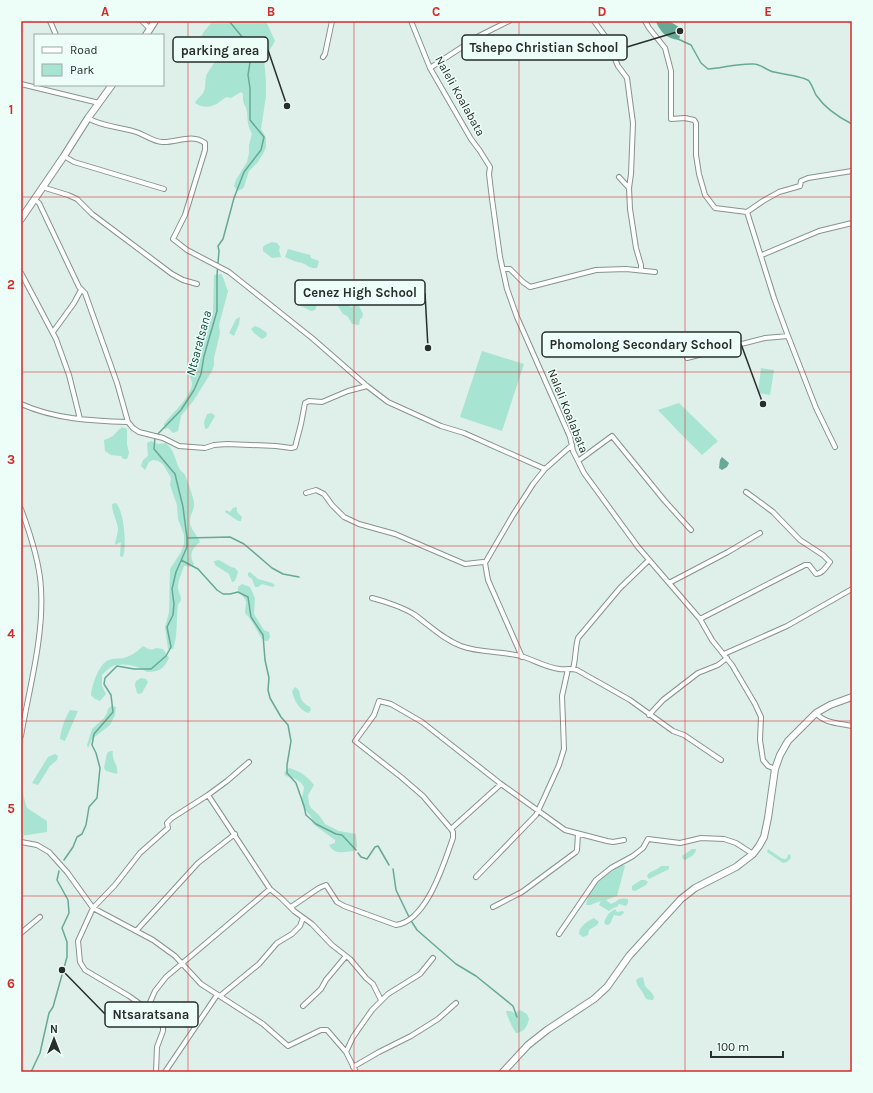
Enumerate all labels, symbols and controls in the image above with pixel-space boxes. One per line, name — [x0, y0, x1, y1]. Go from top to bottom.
text: A — [101, 4, 109, 19]
text: B — [267, 4, 275, 19]
text: C — [432, 4, 440, 19]
text: D — [598, 4, 607, 19]
text: E — [764, 4, 772, 19]
legend — [34, 34, 164, 86]
callout: Tshepo Christian School — [462, 35, 627, 60]
callout: parking area — [173, 37, 268, 62]
text: Tshepo Christian School — [470, 40, 618, 55]
text: Road — [70, 43, 98, 57]
text: parking area — [181, 43, 259, 58]
street label: Naleli Koalabata — [432, 54, 488, 138]
text: Park — [70, 63, 95, 77]
text: 1 — [9, 102, 13, 117]
text: 2 — [7, 277, 15, 292]
callout: Cenez High School — [295, 280, 425, 305]
text: Cenez High School — [303, 285, 417, 300]
water label: Ntsaratsana — [183, 308, 214, 377]
callout: Phomolong Secondary School — [542, 332, 741, 357]
text: Phomolong Secondary School — [550, 337, 732, 352]
street label: Naleli Koalabata — [545, 367, 591, 455]
text: 3 — [7, 452, 15, 467]
text: 4 — [7, 626, 15, 641]
text: 5 — [7, 801, 15, 816]
text: 6 — [7, 976, 15, 991]
callout: Ntsaratsana — [105, 1002, 198, 1027]
text: Ntsaratsana — [113, 1007, 189, 1022]
north arrow — [34, 1019, 74, 1059]
text: N — [50, 1023, 58, 1036]
scale bar — [711, 1033, 783, 1059]
text: 100 m — [717, 1040, 749, 1054]

